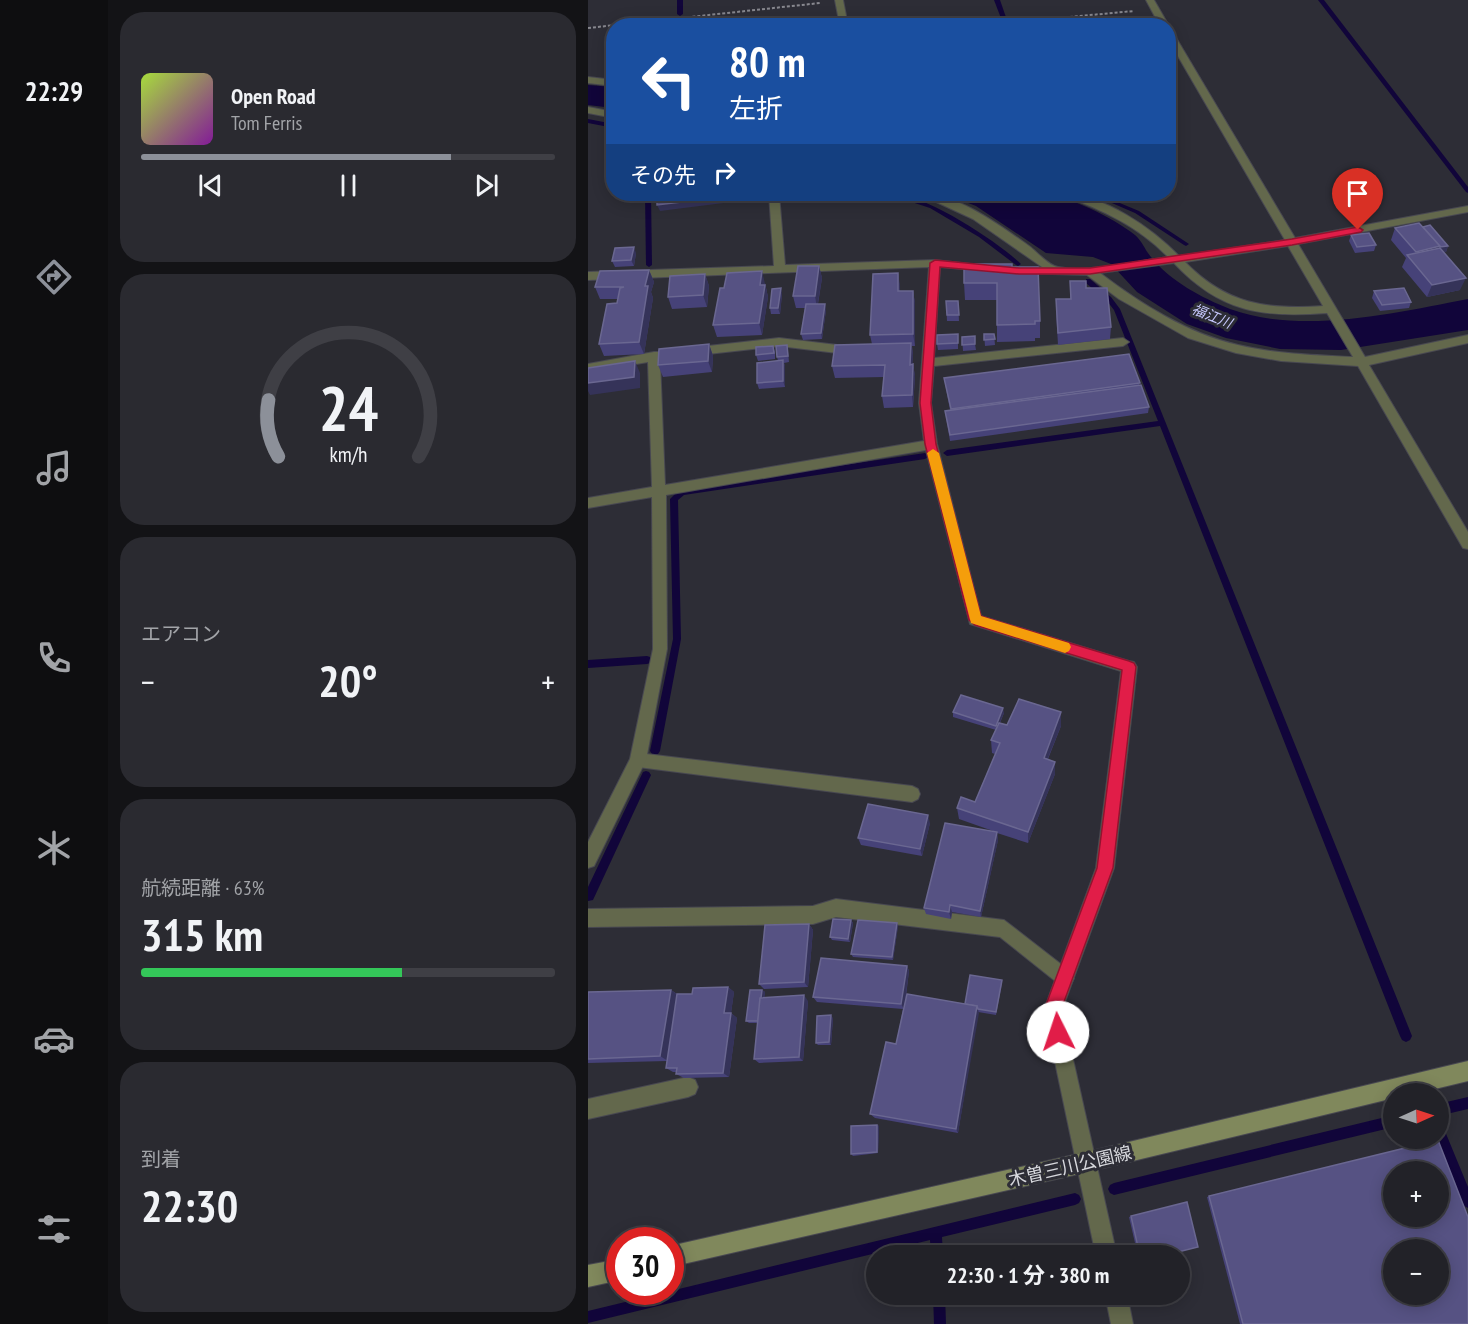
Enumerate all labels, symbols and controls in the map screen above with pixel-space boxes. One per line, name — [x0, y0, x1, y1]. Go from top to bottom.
text: 80 m — [729, 34, 806, 89]
icon: left — [630, 42, 708, 120]
text: 22:29 — [25, 74, 83, 108]
text: Open Road — [231, 82, 316, 110]
text: 左折 — [729, 91, 783, 125]
text: Tom Ferris — [231, 110, 302, 136]
icon: right — [708, 156, 741, 189]
text: その先 — [630, 161, 696, 189]
pin — [1332, 168, 1383, 230]
icon: previous — [194, 169, 227, 202]
icon: pause — [332, 169, 365, 202]
icon: next — [470, 169, 503, 202]
icon: arrive — [1341, 177, 1374, 210]
icon: directions — [33, 256, 75, 298]
water label: 福江川 — [1189, 300, 1237, 333]
text: 24 — [318, 367, 378, 448]
text: km/h — [329, 440, 367, 468]
icon: music — [33, 447, 75, 489]
text: エアコン — [141, 621, 221, 647]
icon: phone — [33, 637, 75, 679]
text: 20° — [318, 651, 378, 709]
text: − — [141, 660, 155, 703]
text: + — [541, 660, 555, 703]
icon: climate — [33, 827, 75, 869]
text: 航続距離 · 63% — [141, 875, 264, 901]
text: 315 km — [141, 905, 263, 963]
position arrow — [1026, 1000, 1090, 1064]
icon: car — [33, 1018, 75, 1060]
north arrow — [1383, 1083, 1449, 1149]
map controls — [1383, 1083, 1449, 1305]
street label: 木曽三川公園線 — [1006, 1141, 1134, 1191]
text: 到着 — [141, 1146, 181, 1172]
button: + — [1383, 1161, 1449, 1227]
text: 22:30 — [141, 1176, 238, 1234]
icon: filters — [33, 1208, 75, 1250]
speed limit sign: 30 — [606, 1227, 684, 1305]
button: − — [1383, 1239, 1449, 1305]
text: 22:30 · 1 分 · 380 m — [947, 1261, 1109, 1289]

